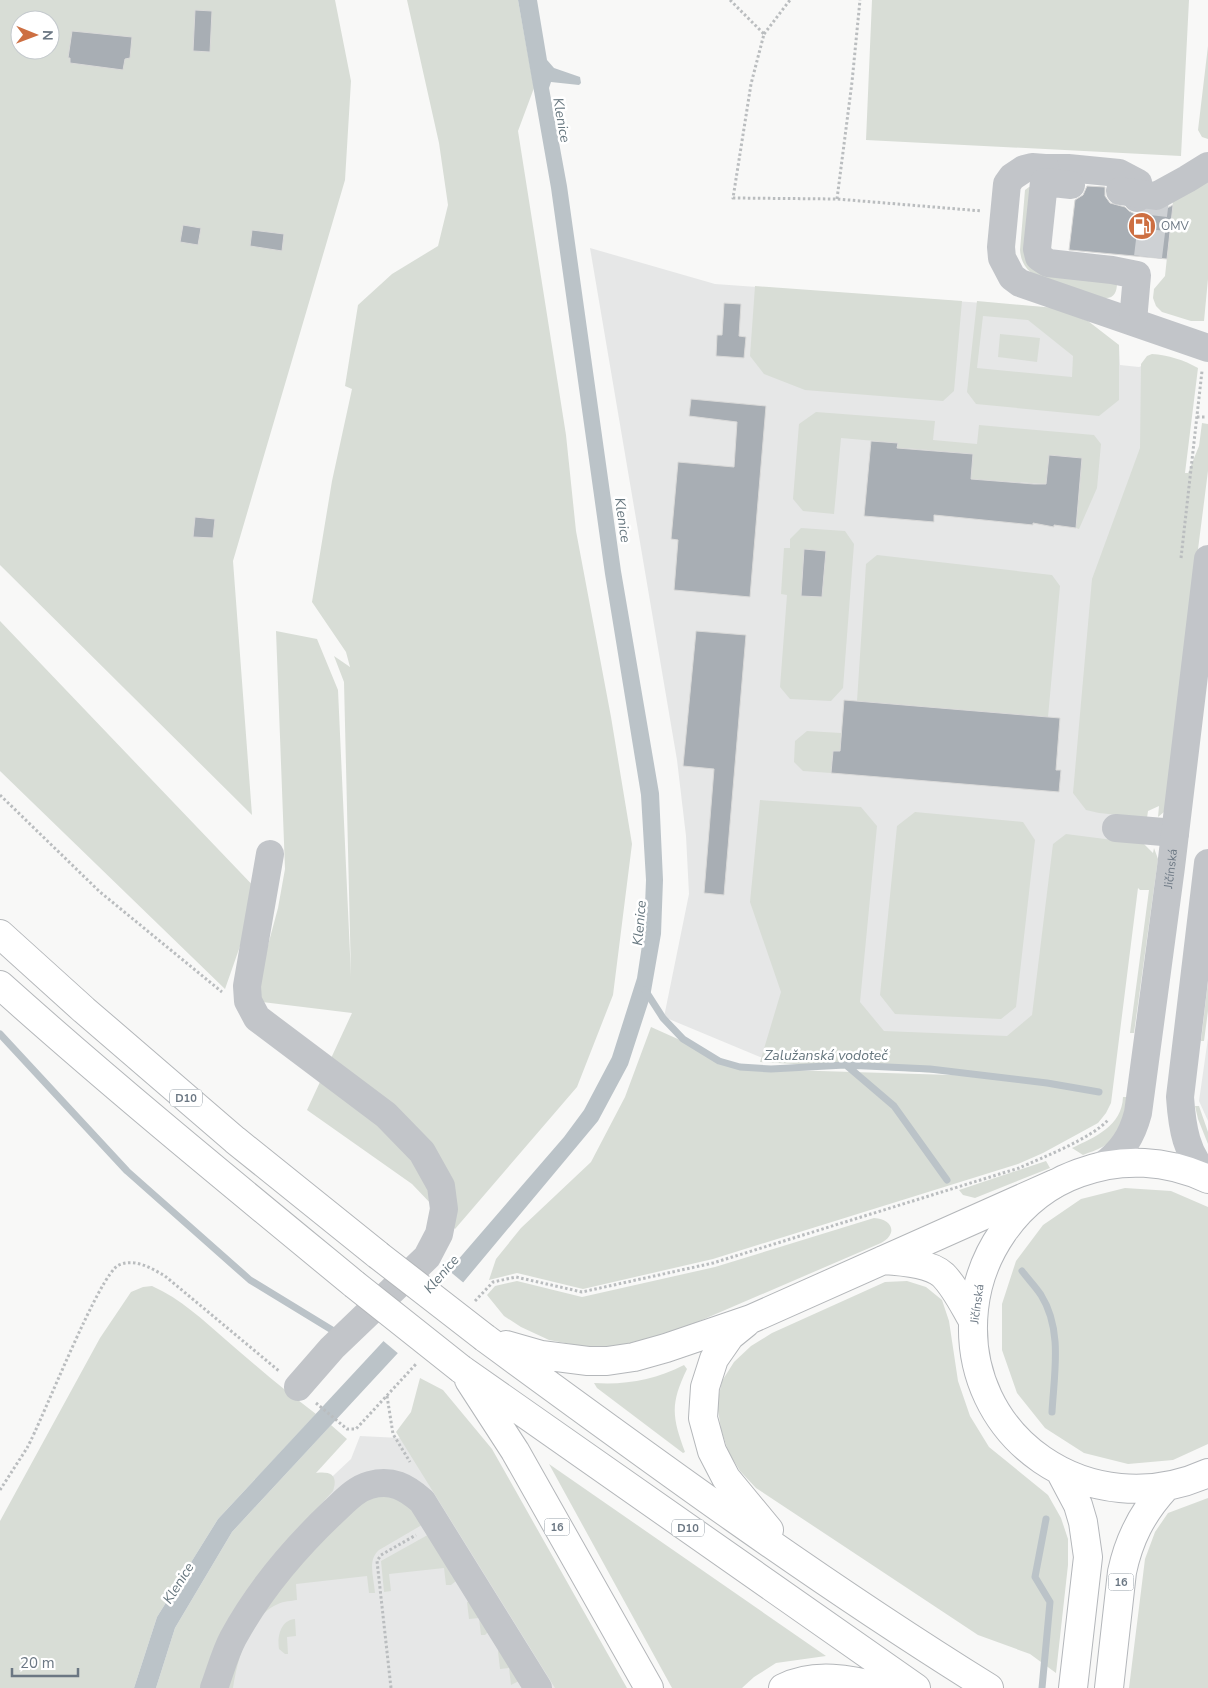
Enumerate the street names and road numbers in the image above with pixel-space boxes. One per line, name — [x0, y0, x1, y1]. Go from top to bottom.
street label: Jičínská — [1160, 848, 1181, 891]
road number: D10 — [170, 1090, 202, 1106]
street label: Jičínská — [966, 1283, 988, 1326]
road number: 16 — [544, 1518, 570, 1535]
road number: D10 — [672, 1520, 704, 1536]
road number: 16 — [1108, 1574, 1134, 1590]

